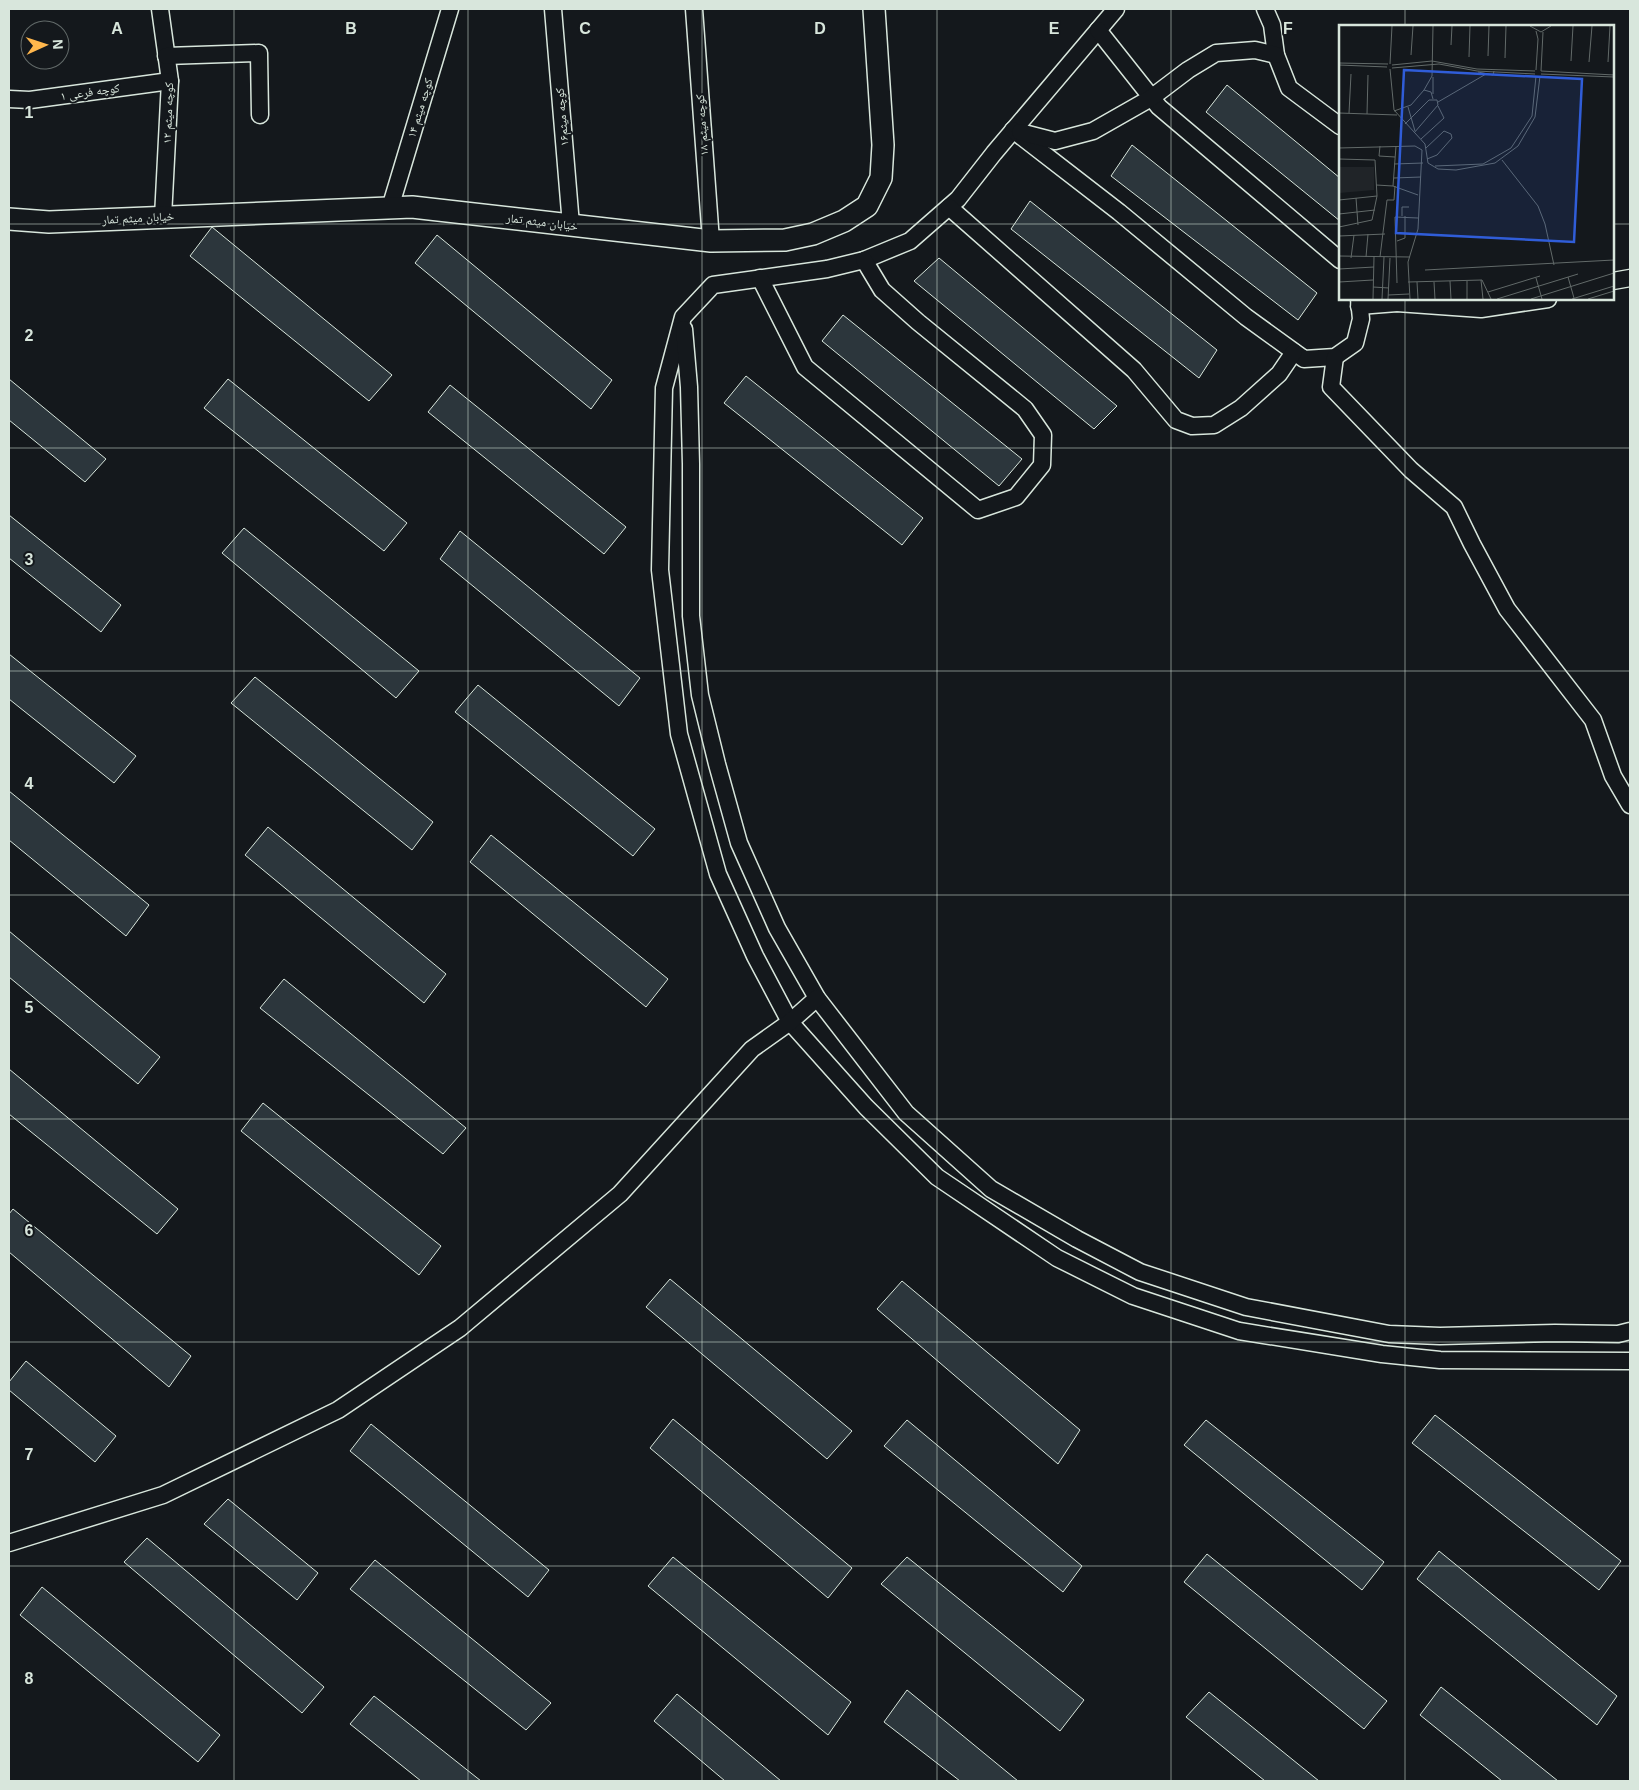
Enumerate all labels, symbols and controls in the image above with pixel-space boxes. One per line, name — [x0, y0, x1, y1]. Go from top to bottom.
north arrow — [20, 20, 70, 70]
text: A — [111, 20, 123, 37]
text: B — [345, 20, 357, 37]
text: C — [579, 20, 591, 37]
text: D — [814, 20, 826, 37]
text: E — [1049, 20, 1060, 37]
text: F — [1283, 20, 1293, 37]
inset map — [1339, 25, 1614, 300]
text: N — [50, 39, 66, 50]
street label: کوچه میثم ۱۴ — [404, 77, 437, 140]
street label: کوچه فرعی ۱ — [59, 81, 121, 103]
street label: کوچه میثم ۱۲ — [160, 82, 177, 144]
street label: کوچه میثم۱۶ — [552, 87, 573, 147]
street label: کوچه میثم ۱۸ — [693, 94, 712, 156]
text: 1 — [25, 104, 34, 121]
street label: خیابان میثم تمار — [101, 209, 175, 228]
street label: خیابان میثم تمار — [504, 211, 579, 234]
text: 2 — [25, 327, 34, 344]
text: 3 — [25, 551, 34, 568]
text: 4 — [25, 775, 34, 792]
text: 5 — [25, 999, 34, 1016]
text: 6 — [25, 1222, 34, 1239]
text: 7 — [25, 1446, 34, 1463]
text: 8 — [25, 1670, 34, 1687]

